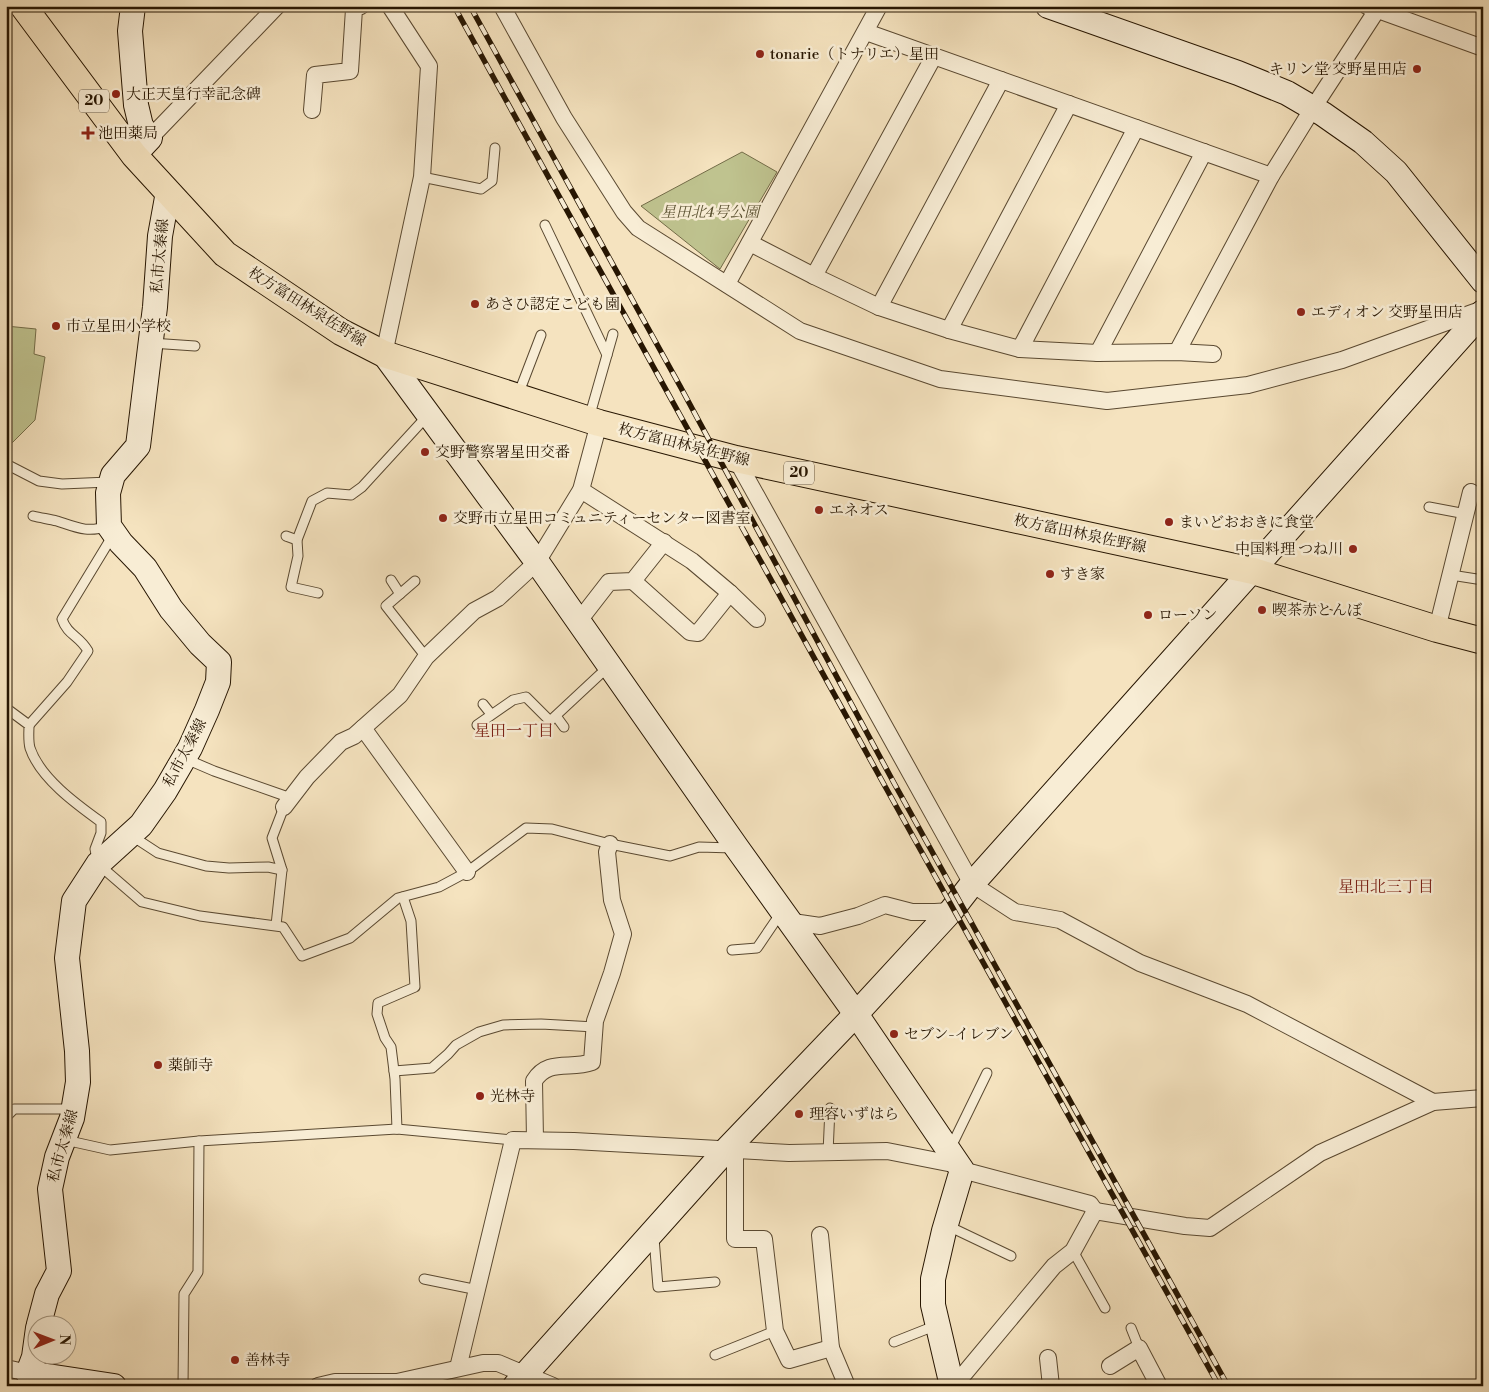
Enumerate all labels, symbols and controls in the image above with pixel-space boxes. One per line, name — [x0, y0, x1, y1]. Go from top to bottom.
place label: tonarie（トナリエ）星田 — [770, 45, 939, 64]
marker: tonarie（トナリエ）星田 — [754, 48, 766, 60]
place label: キリン堂 交野星田店 — [1269, 60, 1407, 79]
marker: キリン堂 交野星田店 — [1411, 63, 1423, 75]
place label: 大正天皇行幸記念碑 — [126, 85, 261, 104]
marker: 大正天皇行幸記念碑 — [110, 88, 122, 100]
road number: 20 — [79, 90, 109, 112]
place label: 池田薬局 — [98, 124, 158, 143]
marker: 池田薬局 — [82, 127, 94, 139]
park label: 星田北4号公園 — [661, 203, 762, 222]
street label: 私市太秦線 — [147, 218, 173, 294]
street label: 枚方富田林泉佐野線 — [245, 263, 369, 351]
place label: あさひ認定こども園 — [485, 295, 620, 314]
marker: あさひ認定こども園 — [469, 298, 481, 310]
place label: エディオン 交野星田店 — [1311, 303, 1463, 322]
marker: エディオン 交野星田店 — [1295, 306, 1307, 318]
place label: 市立星田小学校 — [66, 317, 171, 336]
marker: 市立星田小学校 — [50, 320, 62, 332]
street label: 枚方富田林泉佐野線 — [616, 419, 752, 471]
place label: 交野警察署星田交番 — [435, 443, 570, 462]
marker: 交野警察署星田交番 — [419, 446, 431, 458]
road number: 20 — [784, 462, 814, 484]
place label: エネオス — [829, 501, 889, 520]
marker: エネオス — [813, 504, 825, 516]
place label: 交野市立星田コミュニティーセンター図書室 — [453, 509, 751, 528]
street label: 枚方富田林泉佐野線 — [1012, 511, 1148, 557]
marker: 交野市立星田コミュニティーセンター図書室 — [437, 512, 449, 524]
place label: まいどおおきに食堂 — [1179, 513, 1314, 532]
marker: まいどおおきに食堂 — [1163, 516, 1175, 528]
place label: 中国料理 つね川 — [1235, 540, 1343, 559]
marker: 中国料理 つね川 — [1347, 543, 1359, 555]
place label: すき家 — [1060, 565, 1105, 584]
marker: すき家 — [1044, 568, 1056, 580]
place label: 喫茶赤とんぼ — [1272, 601, 1362, 620]
marker: 喫茶赤とんぼ — [1256, 604, 1268, 616]
place label: ローソン — [1158, 606, 1217, 625]
marker: ローソン — [1142, 609, 1154, 621]
street label: 私市太秦線 — [159, 715, 211, 791]
district label: 星田一丁目 — [474, 721, 554, 741]
district label: 星田北三丁目 — [1338, 877, 1434, 897]
place label: セブン-イレブン — [904, 1025, 1014, 1044]
marker: セブン-イレブン — [888, 1028, 900, 1040]
place label: 薬師寺 — [168, 1056, 213, 1075]
marker: 薬師寺 — [152, 1059, 164, 1071]
place label: 光林寺 — [490, 1087, 535, 1106]
marker: 光林寺 — [474, 1090, 486, 1102]
place label: 理容いずはら — [809, 1105, 899, 1124]
street label: 私市太秦線 — [44, 1107, 82, 1185]
marker: 理容いずはら — [793, 1108, 805, 1120]
north arrow — [28, 1314, 78, 1364]
text: N — [55, 1334, 73, 1345]
place label: 善林寺 — [245, 1351, 290, 1370]
marker: 善林寺 — [229, 1354, 241, 1366]

